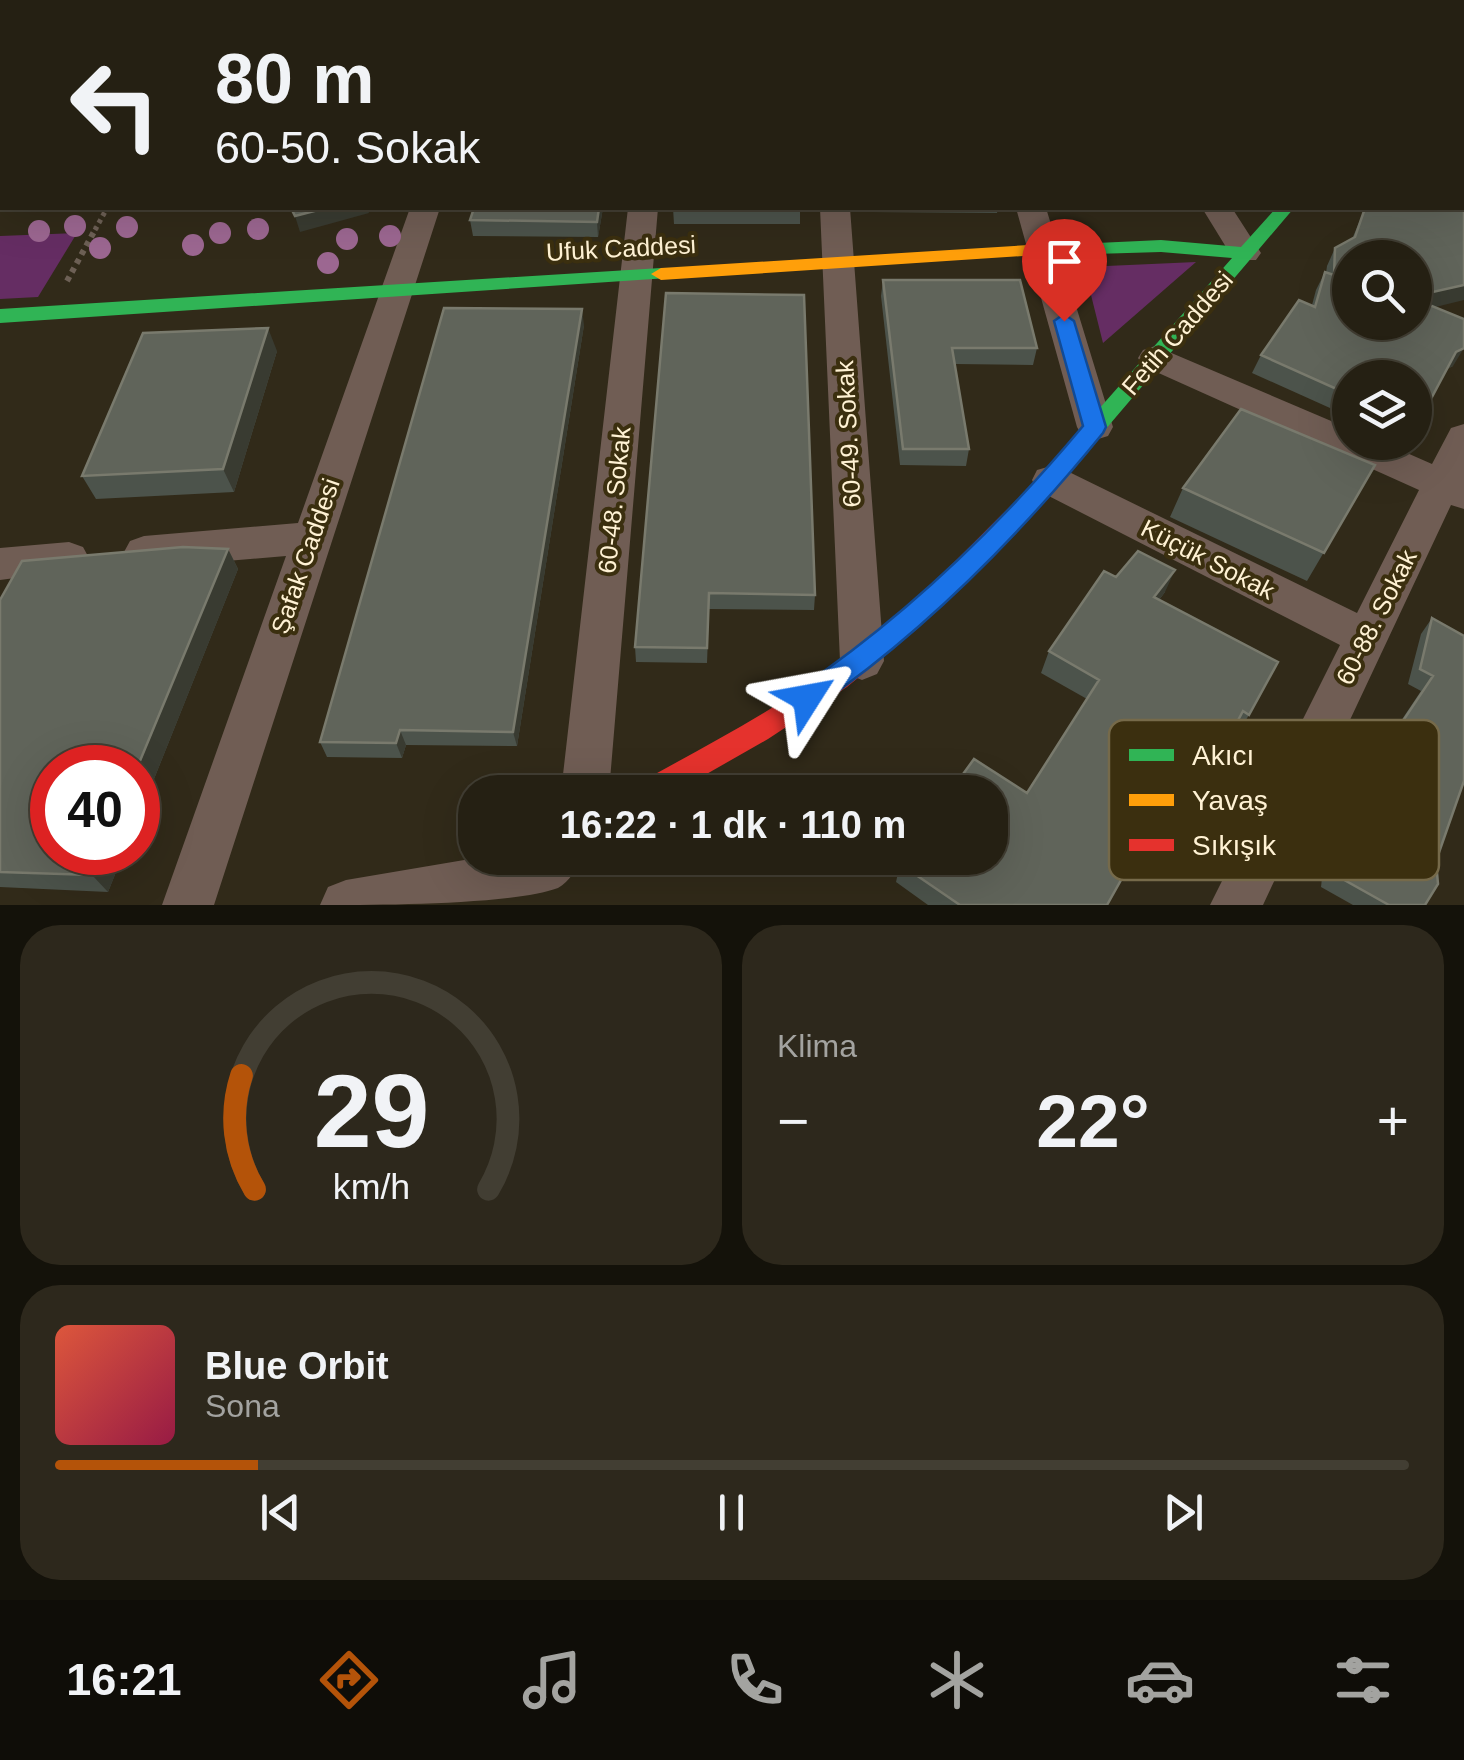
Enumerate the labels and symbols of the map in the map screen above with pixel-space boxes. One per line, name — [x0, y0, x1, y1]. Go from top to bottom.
pin — [1022, 219, 1107, 322]
street label: Ufuk Caddesi — [545, 230, 697, 266]
street label: Fetih Caddesi — [1116, 266, 1238, 400]
street label: 60-49. Sokak — [830, 359, 866, 508]
street label: 60-48. Sokak — [592, 425, 636, 575]
street label: Şafak Caddesi — [265, 475, 345, 637]
street label: Küçük Sokak — [1137, 513, 1280, 605]
street label: 60-88. Sokak — [1330, 545, 1422, 689]
position arrow — [755, 646, 859, 750]
legend — [1109, 720, 1439, 880]
text: Akıcı — [1192, 740, 1254, 771]
speed limit sign: 40 — [30, 745, 160, 875]
text: Yavaş — [1192, 785, 1268, 816]
text: Sıkışık — [1192, 830, 1277, 861]

